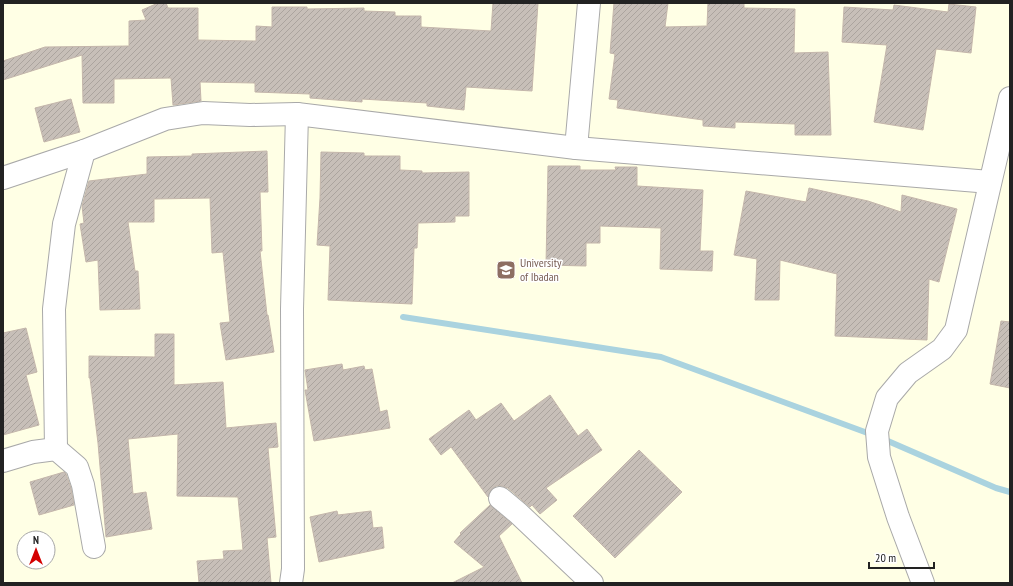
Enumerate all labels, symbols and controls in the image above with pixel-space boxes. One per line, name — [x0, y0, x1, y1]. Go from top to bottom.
place label: University of Ibadan — [520, 255, 562, 284]
school or university icon: University of Ibadan — [495, 259, 517, 281]
north arrow — [16, 530, 56, 570]
text: N — [33, 533, 39, 547]
scale bar — [869, 544, 934, 570]
text: 20 m — [875, 550, 896, 565]

